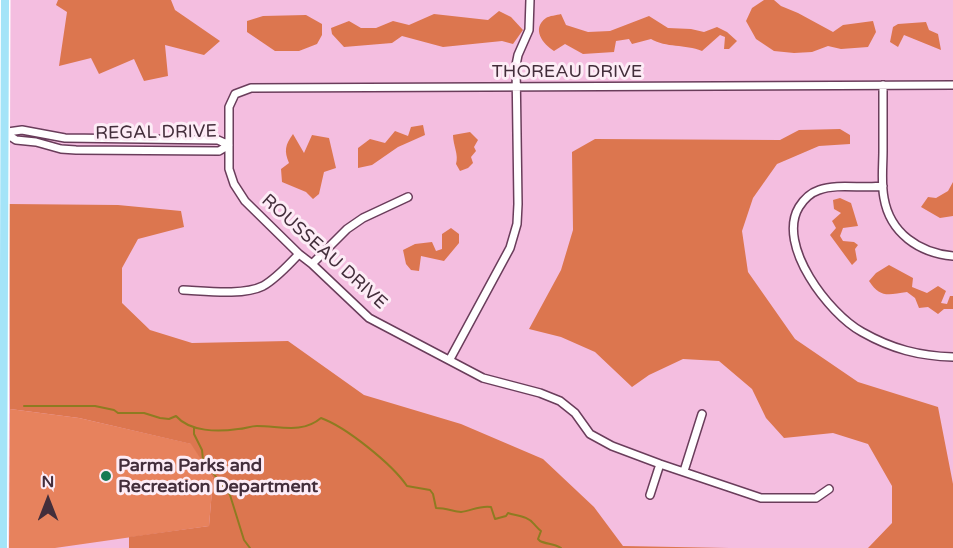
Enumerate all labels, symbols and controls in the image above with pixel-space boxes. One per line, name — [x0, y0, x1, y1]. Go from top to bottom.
street label: THOREAU DRIVE — [492, 61, 642, 83]
street label: REGAL DRIVE — [95, 121, 217, 145]
street label: ROUSSEAU DRIVE — [257, 190, 391, 314]
place label: Parma Parks and Recreation Department — [118, 455, 318, 498]
marker: Parma Parks and Recreation Department — [99, 469, 113, 483]
north arrow — [18, 470, 78, 530]
text: N — [42, 472, 54, 492]

